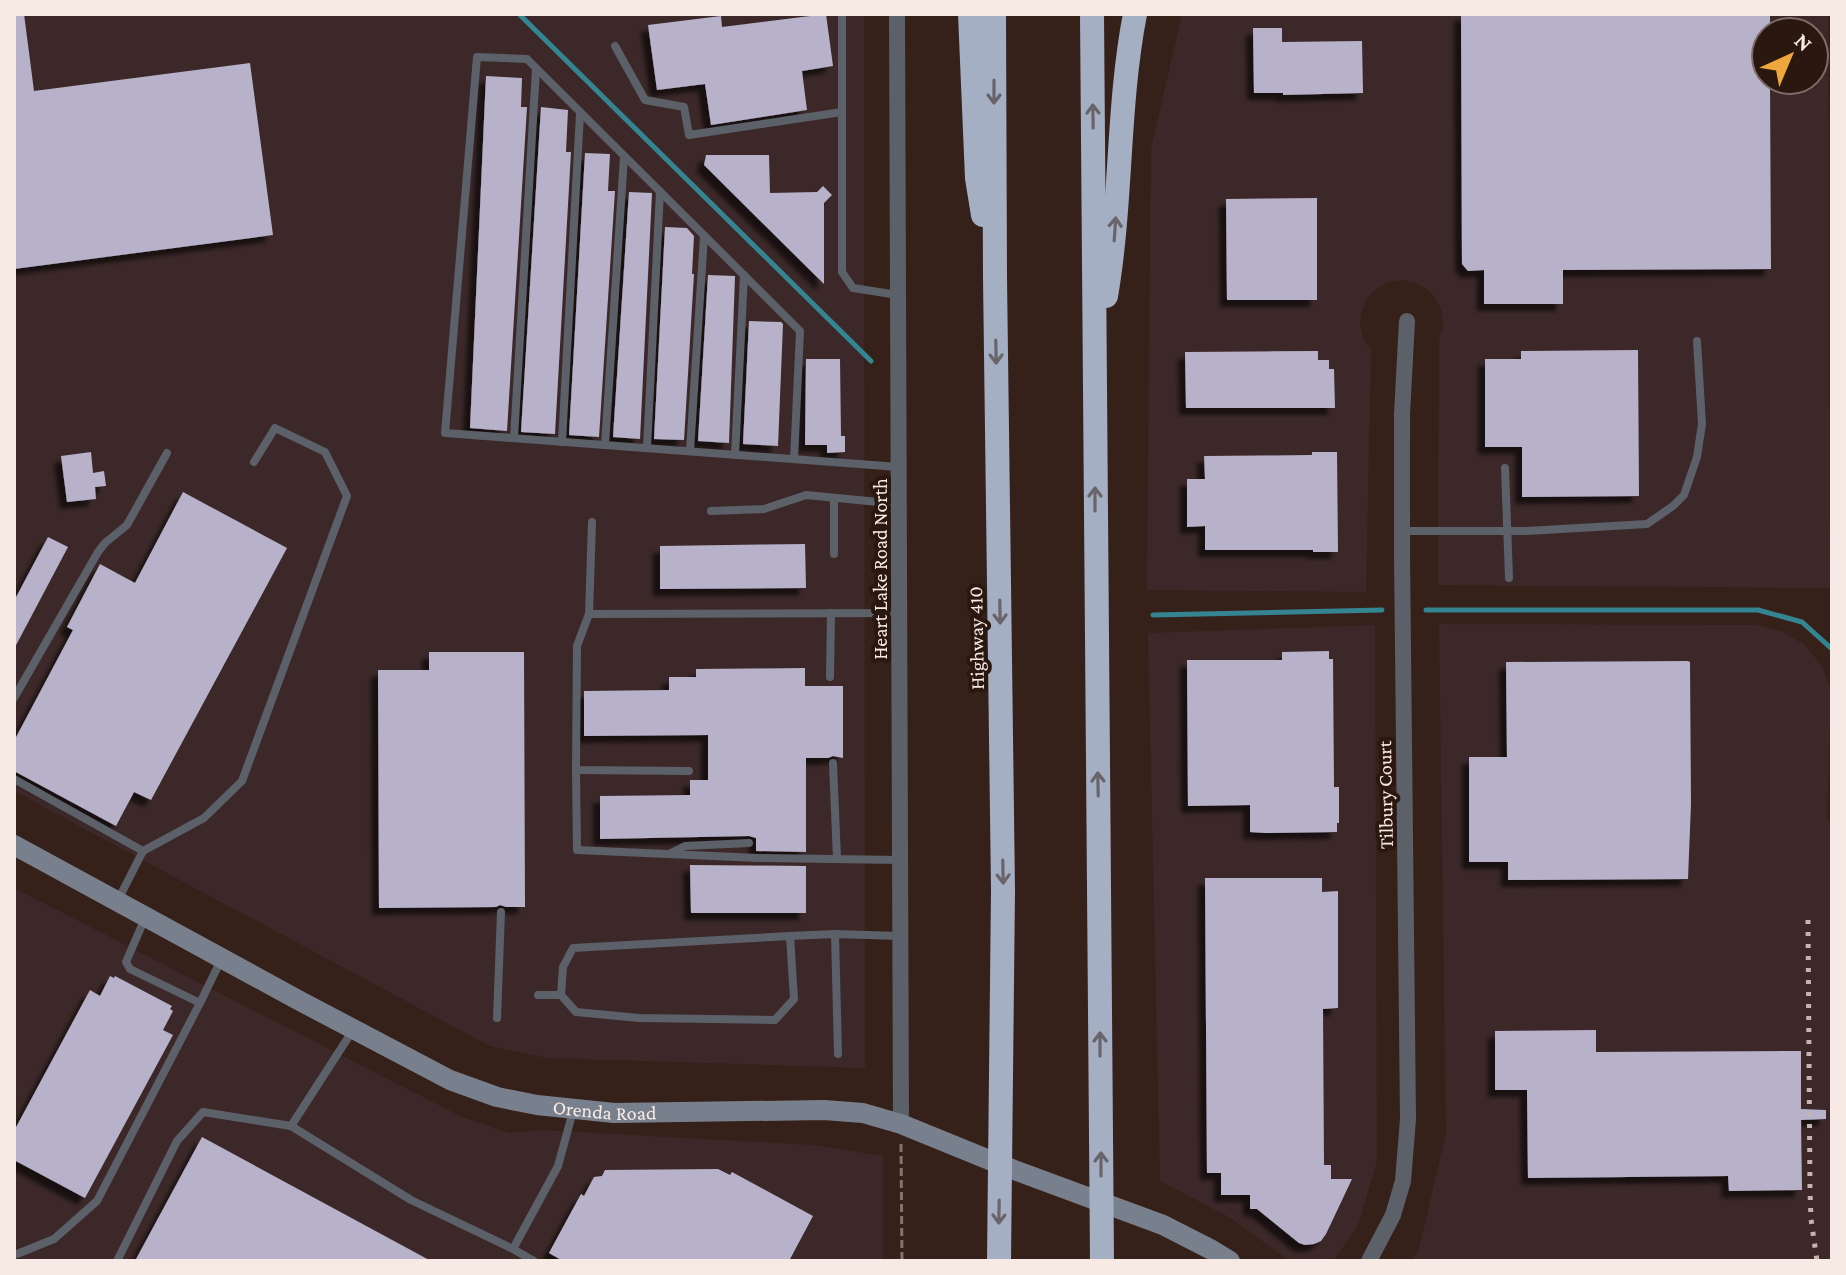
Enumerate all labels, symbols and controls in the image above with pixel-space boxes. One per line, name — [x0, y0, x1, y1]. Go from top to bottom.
north arrow — [1750, 16, 1830, 96]
text: N — [1789, 28, 1818, 56]
one-way arrow — [986, 78, 1002, 105]
one-way arrow — [1085, 103, 1101, 130]
one-way arrow — [1108, 216, 1123, 243]
one-way arrow — [988, 338, 1004, 365]
street label: Heart Lake Road North — [869, 478, 891, 660]
one-way arrow — [1087, 486, 1103, 513]
street label: Highway 410 — [964, 586, 989, 690]
one-way arrow — [992, 598, 1007, 625]
street label: Tilbury Court — [1373, 740, 1398, 849]
one-way arrow — [1090, 771, 1106, 798]
one-way arrow — [995, 858, 1011, 885]
one-way arrow — [1093, 1031, 1108, 1058]
street label: Orenda Road — [552, 1096, 657, 1124]
one-way arrow — [1093, 1151, 1109, 1178]
one-way arrow — [992, 1198, 1007, 1225]

